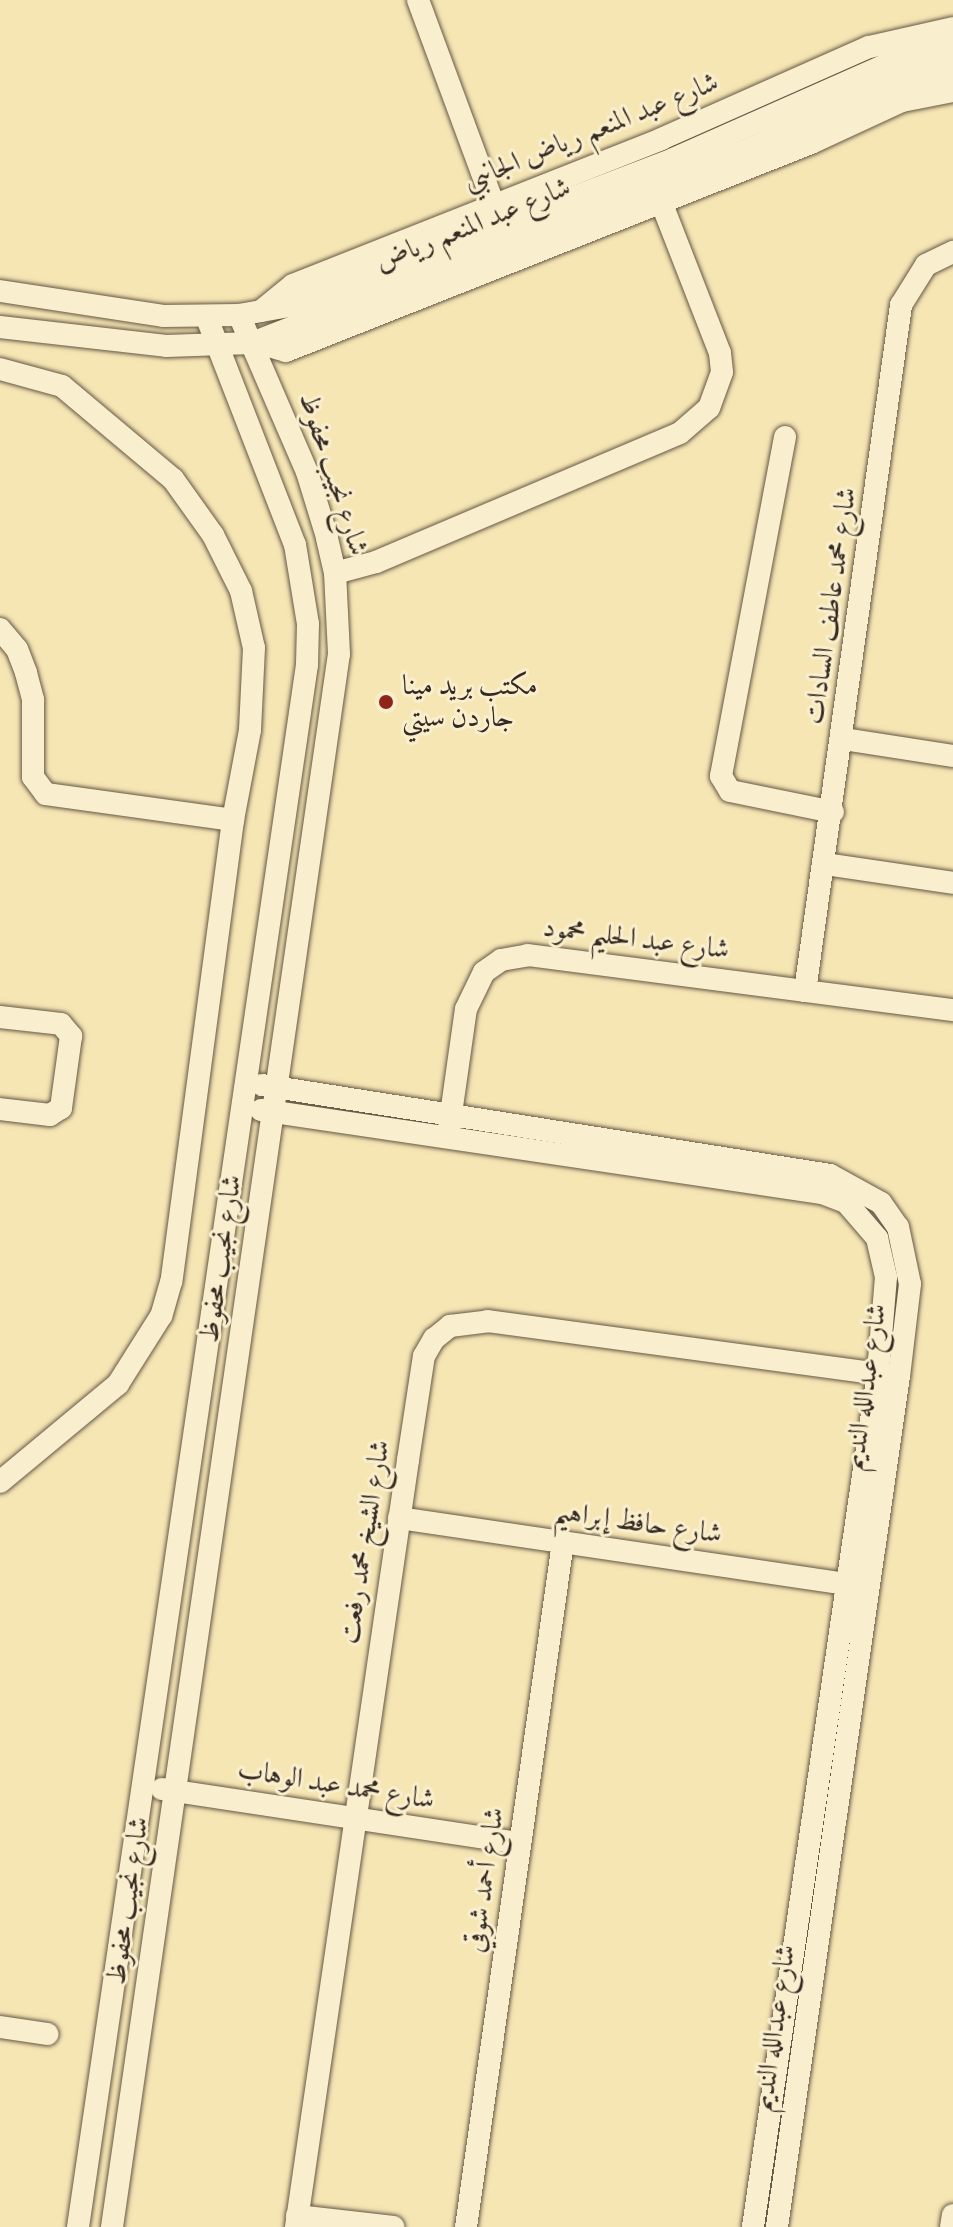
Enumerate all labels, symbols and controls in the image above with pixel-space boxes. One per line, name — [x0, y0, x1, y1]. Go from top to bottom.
street label: شارع عبد المنعم رياض الجانبي — [459, 65, 723, 199]
street label: شارع عبد المنعم رياض — [370, 171, 576, 279]
street label: شارع نجيب محفوظ — [291, 388, 375, 560]
street label: شارع محمد عاطف السادات — [798, 485, 864, 727]
place label: مكتب بريد مينا جاردن سيتي — [402, 669, 538, 735]
marker: مكتب بريد مينا جاردن سيتي — [377, 693, 395, 711]
street label: شارع عبد الحليم محمود — [541, 911, 731, 967]
street label: شارع نجيب محفوظ — [193, 1173, 249, 1345]
street label: شارع عبدالله النديم — [838, 1301, 894, 1473]
street label: شارع الشيخ محمد رفعت — [332, 1438, 398, 1646]
street label: شارع حافظ إبراهيم — [552, 1495, 724, 1551]
street label: شارع محمد عبد الوهاب — [235, 1753, 437, 1817]
street label: شارع أحمد شوقي — [458, 1805, 512, 1955]
street label: شارع نجيب محفوظ — [100, 1815, 156, 1987]
street label: شارع عبدالله النديم — [747, 1942, 803, 2114]

